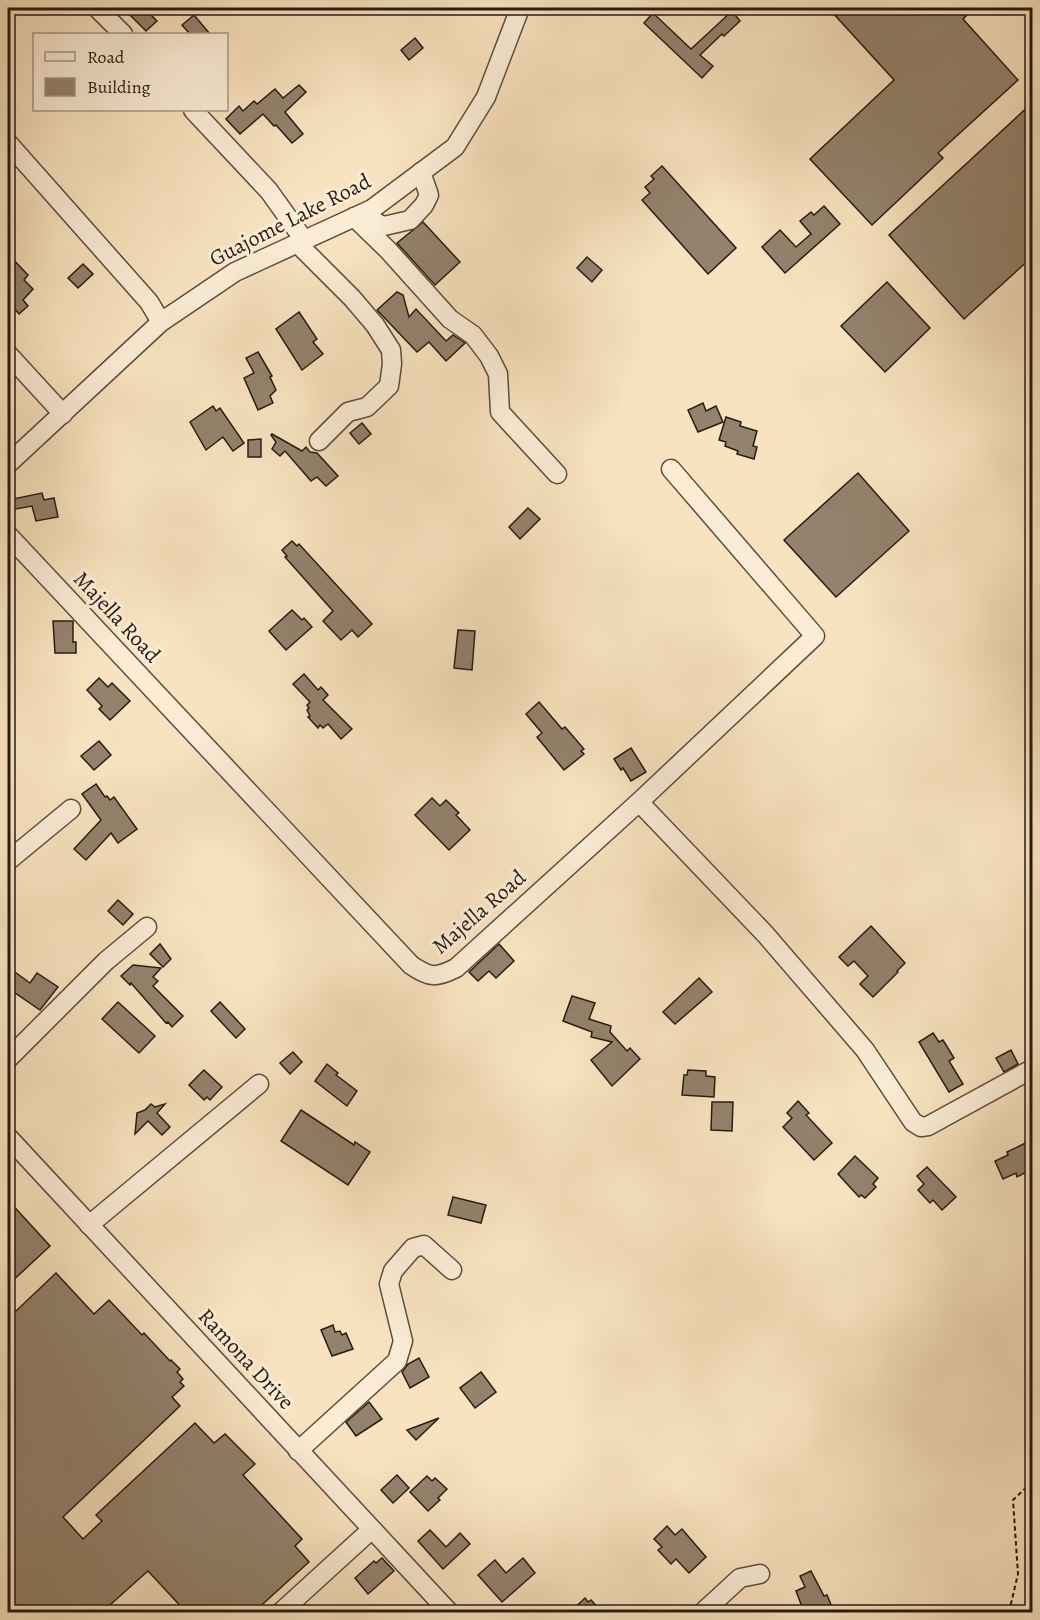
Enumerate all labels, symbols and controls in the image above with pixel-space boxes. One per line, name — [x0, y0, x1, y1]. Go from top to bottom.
legend — [33, 33, 228, 111]
text: Road — [87, 45, 125, 69]
text: Building — [87, 75, 151, 99]
street label: Guajome Lake Road — [204, 166, 376, 274]
street label: Majella Road — [67, 565, 167, 669]
street label: Majella Road — [426, 863, 532, 961]
street label: Ramona Drive — [191, 1302, 301, 1416]

